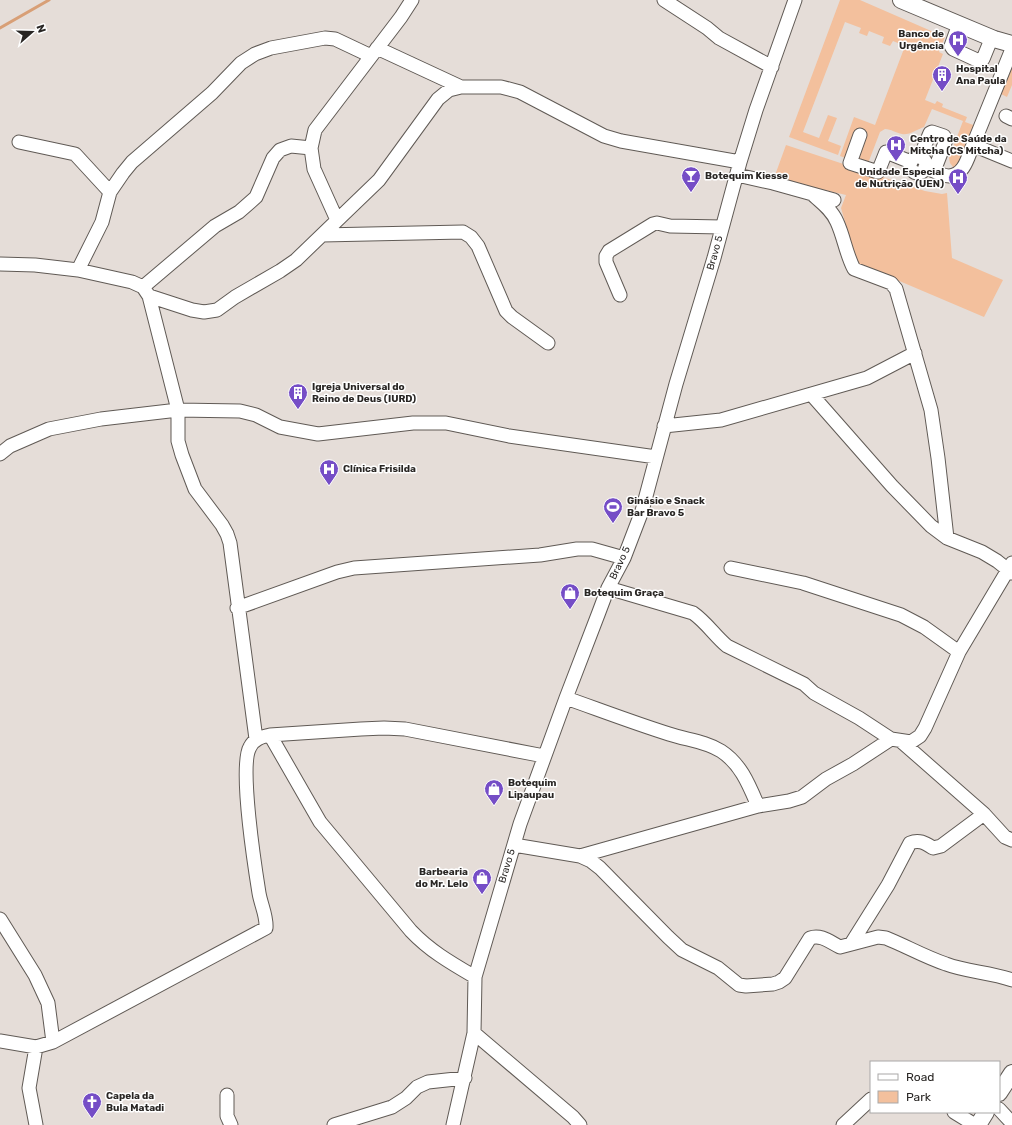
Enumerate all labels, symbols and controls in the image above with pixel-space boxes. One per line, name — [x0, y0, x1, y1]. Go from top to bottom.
north arrow — [12, 12, 52, 52]
text: N — [33, 23, 48, 35]
place label: Banco de Urgência — [898, 28, 944, 52]
hospital icon: Banco de Urgência — [947, 29, 969, 57]
place label: Hospital Ana Paula — [956, 63, 1005, 87]
building icon: Hospital Ana Paula — [931, 64, 953, 92]
place label: Centro de Saúde da Mitcha (CS Mitcha) — [910, 133, 1007, 157]
hospital icon: Centro de Saúde da Mitcha (CS Mitcha) — [885, 134, 907, 162]
bar icon: Botequim Kiesse — [680, 165, 702, 193]
place label: Unidade Especial de Nutrição (UEN) — [855, 166, 944, 190]
hospital icon: Unidade Especial de Nutrição (UEN) — [947, 167, 969, 195]
place label: Botequim Kiesse — [705, 170, 788, 182]
street label: Bravo 5 — [704, 234, 726, 272]
place label: Igreja Universal do Reino de Deus (IURD) — [312, 381, 416, 405]
building icon: Igreja Universal do Reino de Deus (IURD) — [287, 382, 309, 410]
hospital icon: Clínica Frisilda — [318, 458, 340, 486]
place label: Clínica Frisilda — [343, 463, 416, 475]
place label: Ginásio e Snack Bar Bravo 5 — [627, 495, 705, 519]
sports icon: Ginásio e Snack Bar Bravo 5 — [602, 496, 624, 524]
street label: Bravo 5 — [607, 544, 633, 582]
shop icon: Botequim Graça — [559, 582, 581, 610]
place label: Botequim Graça — [584, 587, 664, 599]
place label: Botequim Lipaupau — [508, 777, 556, 801]
shop icon: Botequim Lipaupau — [483, 778, 505, 806]
street label: Bravo 5 — [496, 847, 518, 885]
place label: Barbearia do Mr. Lelo — [415, 866, 468, 890]
shop icon: Barbearia do Mr. Lelo — [471, 867, 493, 895]
legend — [870, 1061, 1000, 1113]
text: Road — [906, 1070, 934, 1084]
place label: Capela da Bula Matadi — [106, 1090, 164, 1114]
text: Park — [906, 1090, 932, 1104]
church icon: Capela da Bula Matadi — [81, 1091, 103, 1119]

